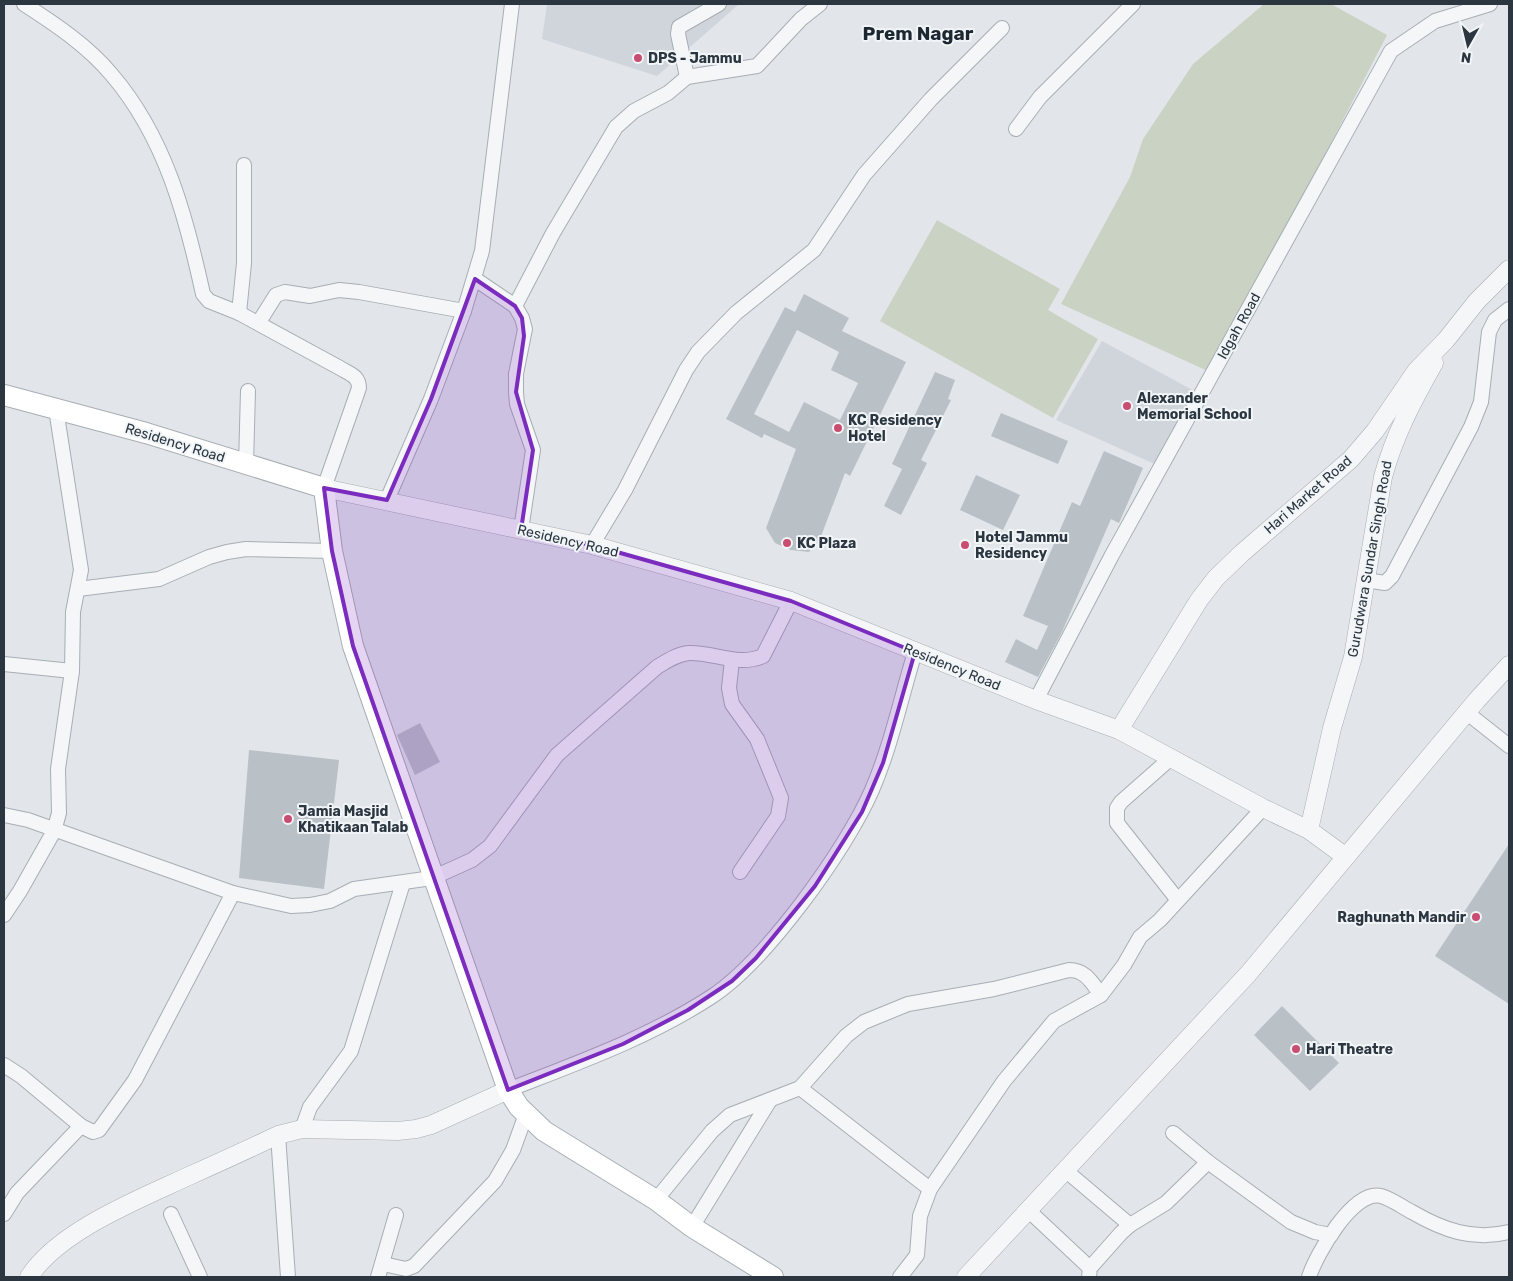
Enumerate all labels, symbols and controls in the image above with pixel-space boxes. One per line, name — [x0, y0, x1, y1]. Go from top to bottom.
north arrow — [1443, 20, 1493, 70]
district label: Prem Nagar — [863, 22, 974, 45]
text: N — [1460, 48, 1472, 66]
place label: DPS - Jammu — [648, 50, 742, 67]
marker: DPS - Jammu — [632, 52, 644, 64]
street label: Idgah Road — [1214, 290, 1264, 362]
place label: Alexander Memorial School — [1137, 390, 1252, 423]
marker: Alexander Memorial School — [1121, 400, 1133, 412]
place label: KC Residency Hotel — [848, 412, 942, 445]
street label: Residency Road — [123, 420, 227, 466]
marker: KC Residency Hotel — [832, 422, 844, 434]
street label: Hari Market Road — [1261, 452, 1355, 538]
street label: Gurudwara Sundar Singh Road — [1344, 459, 1396, 659]
street label: Residency Road — [516, 521, 620, 561]
place label: Hotel Jammu Residency — [975, 529, 1068, 562]
place label: KC Plaza — [797, 535, 856, 552]
marker: KC Plaza — [781, 537, 793, 549]
marker: Hotel Jammu Residency — [959, 539, 971, 551]
street label: Residency Road — [901, 640, 1003, 694]
place label: Jamia Masjid Khatikaan Talab — [298, 803, 408, 836]
marker: Jamia Masjid Khatikaan Talab — [282, 813, 294, 825]
place label: Raghunath Mandir — [1337, 909, 1467, 926]
marker: Raghunath Mandir — [1470, 911, 1482, 923]
place label: Hari Theatre — [1306, 1041, 1393, 1058]
marker: Hari Theatre — [1290, 1043, 1302, 1055]

